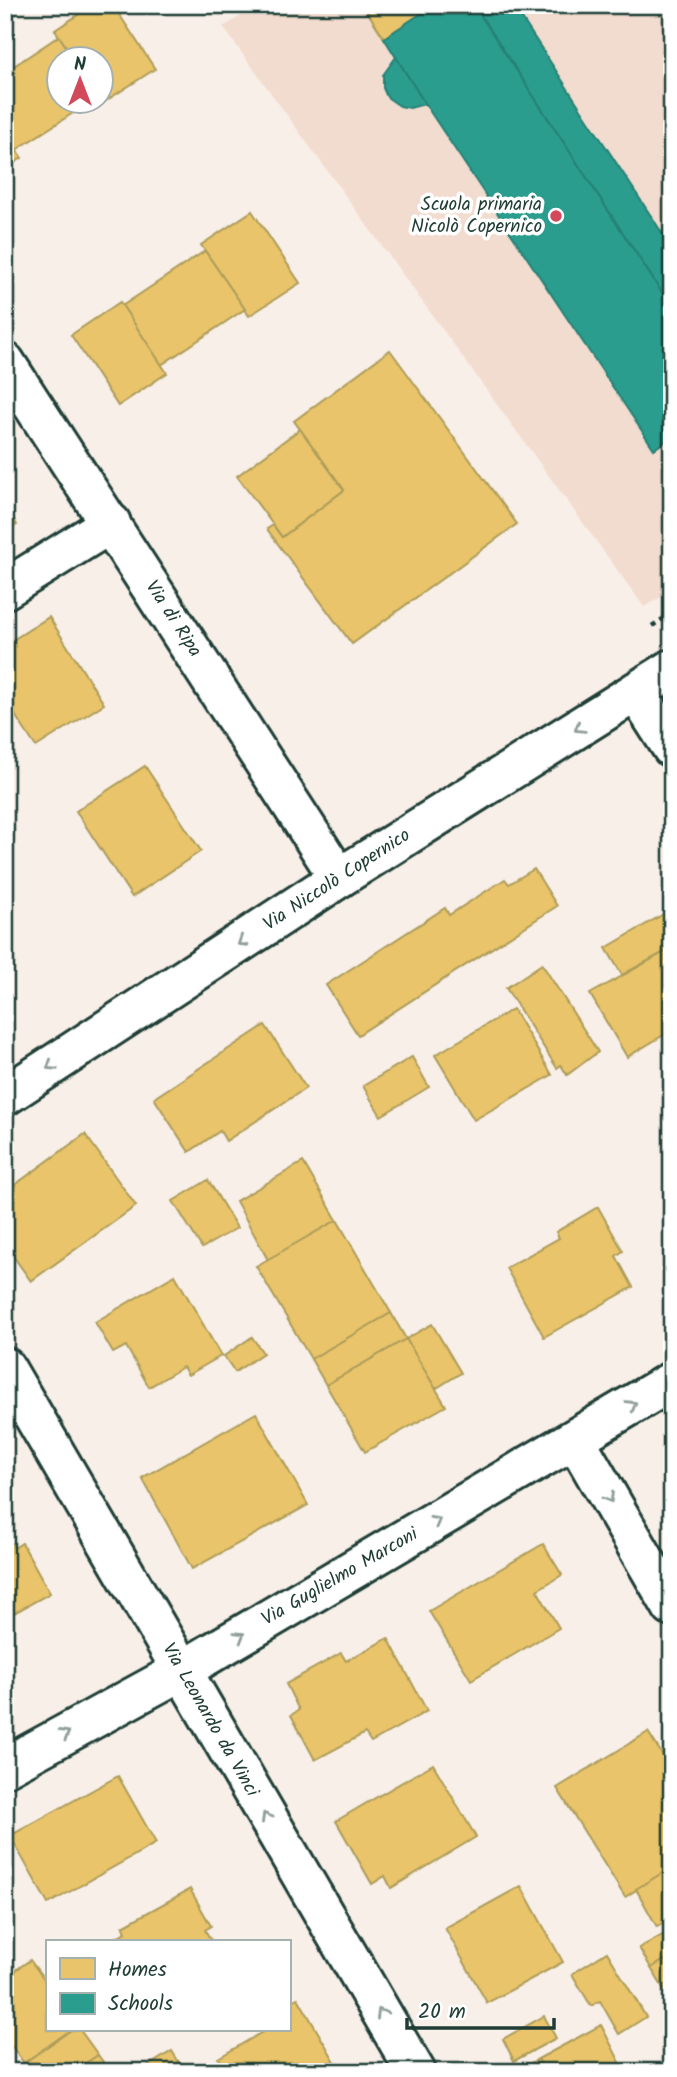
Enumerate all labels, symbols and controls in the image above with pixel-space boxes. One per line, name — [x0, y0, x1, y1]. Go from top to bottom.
north arrow — [46, 46, 116, 116]
text: N — [74, 50, 86, 80]
place label: Scuola primaria Nicolò Copernico — [411, 190, 542, 242]
marker: Scuola primaria Nicolò Copernico — [548, 208, 564, 224]
street label: Via di Ripa — [137, 575, 209, 663]
one-way arrow — [573, 719, 586, 732]
street label: Via Niccolò Copernico — [257, 821, 417, 939]
one-way arrow — [236, 933, 249, 946]
one-way arrow — [46, 1058, 59, 1070]
one-way arrow — [624, 1400, 637, 1413]
one-way arrow — [601, 1491, 614, 1504]
one-way arrow — [428, 1516, 441, 1529]
street label: Via Guglielmo Marconi — [256, 1519, 425, 1634]
one-way arrow — [232, 1631, 245, 1644]
street label: Via Leonardo da Vinci — [154, 1637, 267, 1804]
one-way arrow — [58, 1729, 70, 1742]
one-way arrow — [262, 1811, 275, 1824]
legend — [46, 1940, 290, 2032]
text: Homes — [108, 1954, 167, 1987]
scale bar — [407, 1986, 554, 2030]
text: Schools — [108, 1988, 173, 2021]
text: 20 m — [418, 1996, 466, 2029]
one-way arrow — [376, 2007, 389, 2020]

